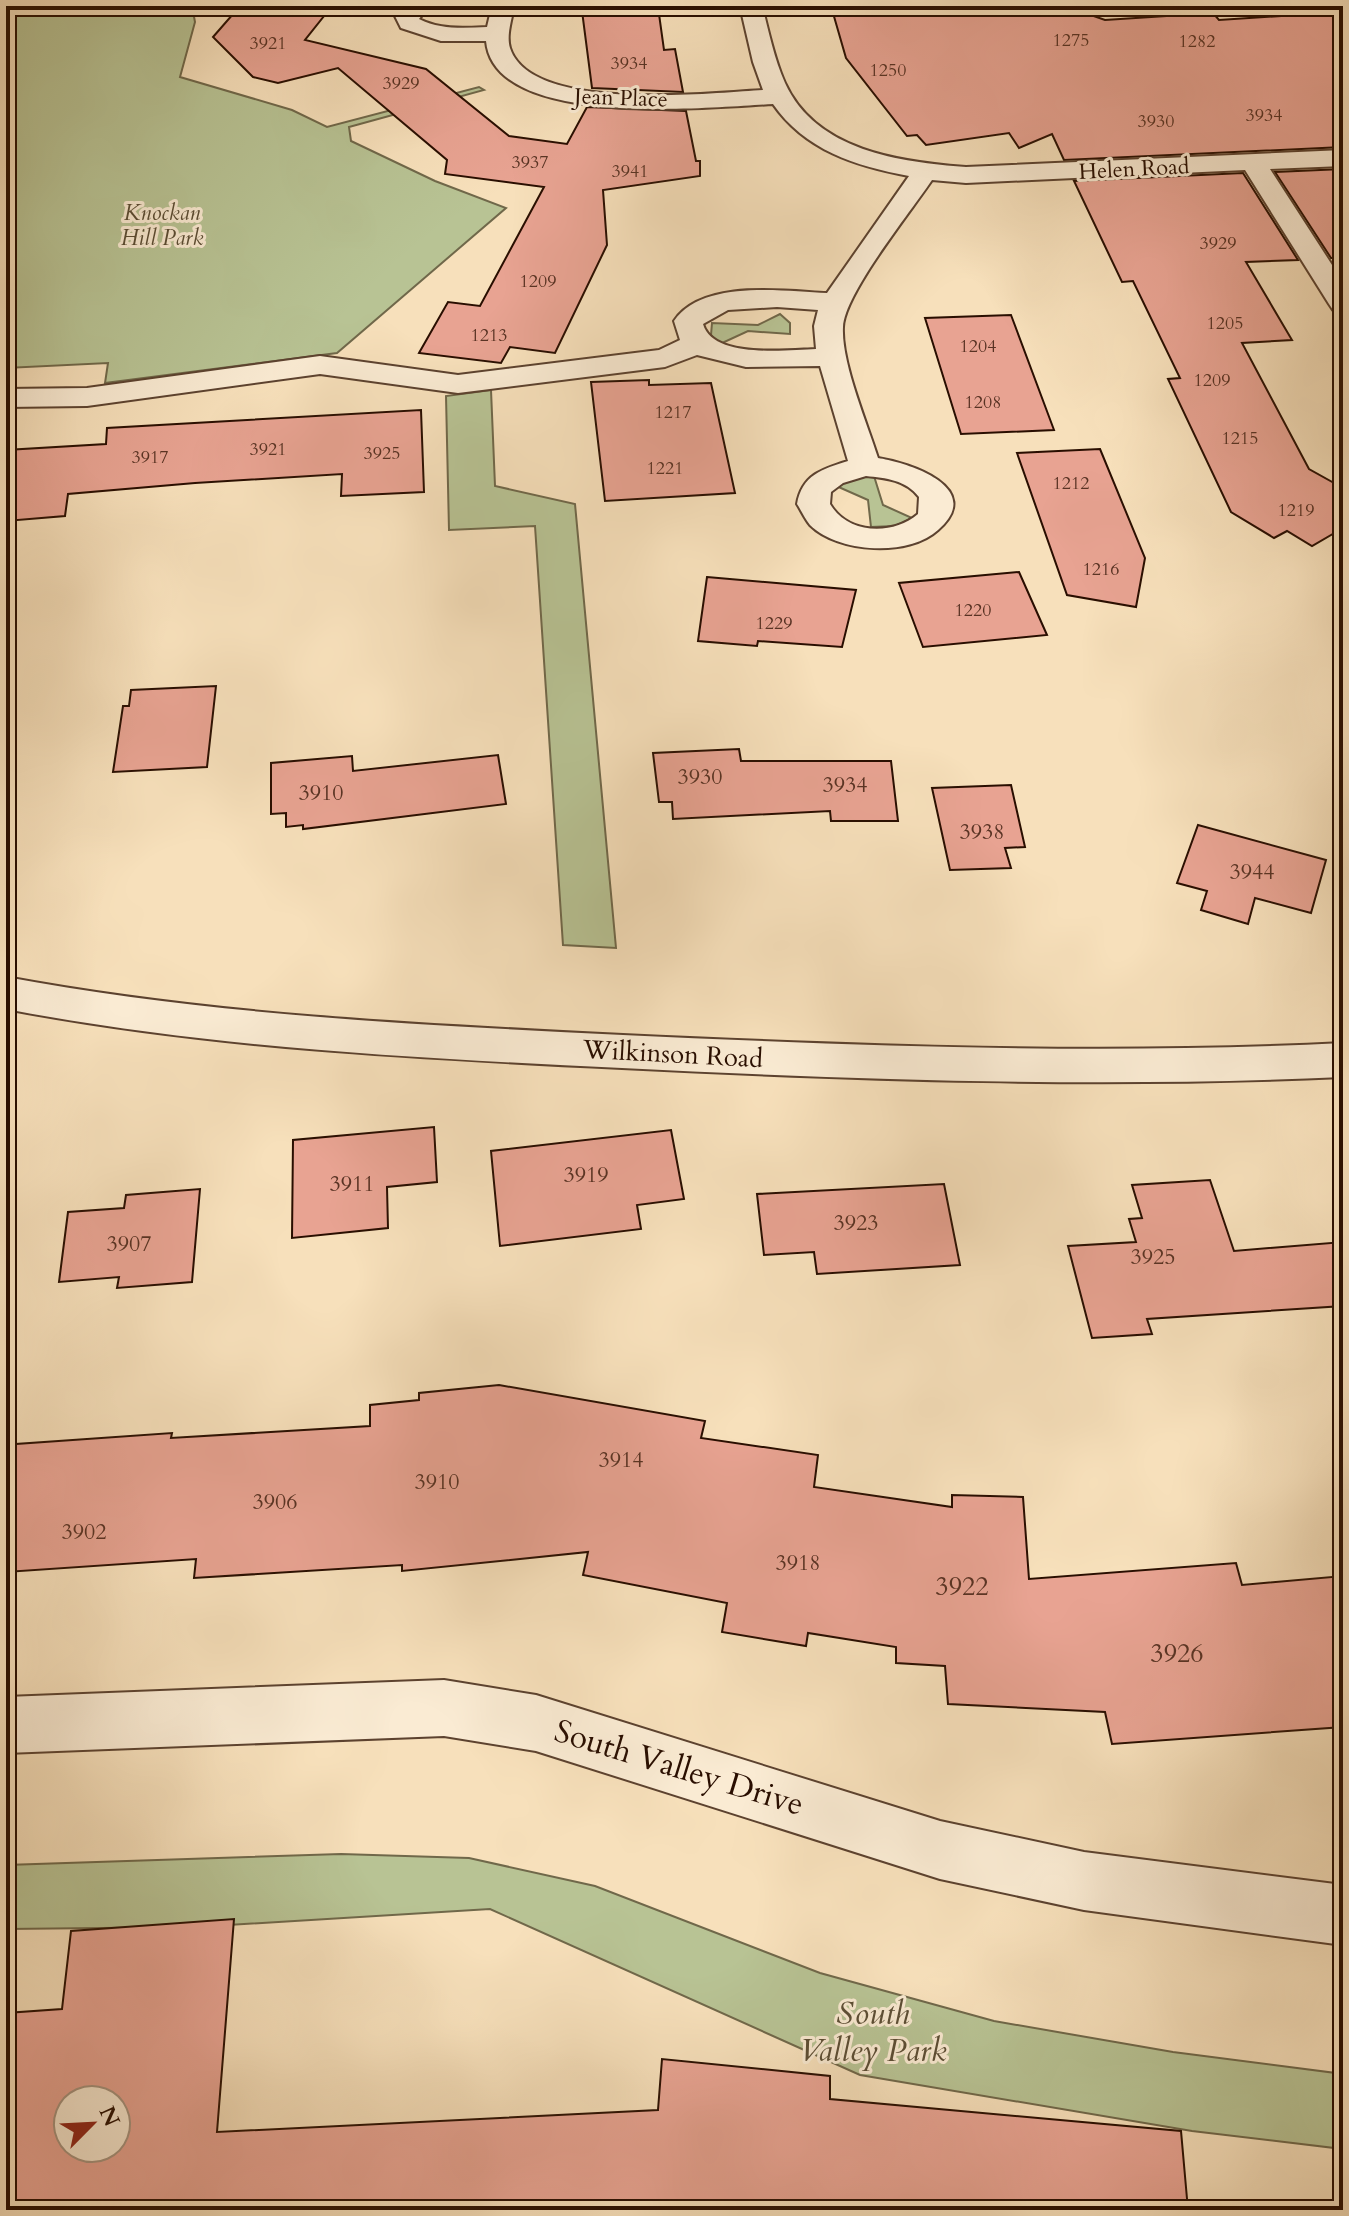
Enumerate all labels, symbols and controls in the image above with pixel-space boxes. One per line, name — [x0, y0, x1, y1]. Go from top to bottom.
house number: 1275 — [1053, 28, 1089, 53]
house number: 1282 — [1179, 29, 1215, 54]
house number: 3921 — [250, 31, 286, 56]
house number: 3934 — [611, 51, 647, 76]
house number: 1250 — [870, 58, 906, 83]
house number: 3929 — [383, 71, 419, 96]
street label: Jean Place — [571, 81, 668, 115]
house number: 3934 — [1246, 103, 1282, 128]
house number: 3930 — [1138, 109, 1174, 134]
house number: 3937 — [512, 150, 548, 175]
street label: Helen Road — [1078, 151, 1190, 187]
house number: 3941 — [612, 159, 648, 184]
park label: Knockan Hill Park — [121, 198, 203, 253]
house number: 3929 — [1200, 231, 1236, 256]
house number: 1209 — [520, 269, 556, 294]
house number: 1205 — [1207, 311, 1243, 336]
house number: 1213 — [471, 323, 507, 348]
house number: 1204 — [960, 334, 996, 359]
house number: 1209 — [1194, 368, 1230, 393]
house number: 1208 — [965, 390, 1001, 415]
house number: 1217 — [655, 400, 691, 425]
house number: 1215 — [1222, 426, 1258, 451]
house number: 3921 — [250, 437, 286, 462]
house number: 3925 — [364, 441, 400, 466]
house number: 3917 — [132, 445, 168, 470]
house number: 1221 — [647, 456, 683, 481]
house number: 1212 — [1053, 471, 1089, 496]
house number: 1219 — [1278, 498, 1314, 523]
house number: 1216 — [1083, 557, 1119, 582]
house number: 1220 — [955, 598, 991, 623]
house number: 1229 — [756, 611, 792, 636]
house number: 3930 — [677, 762, 723, 792]
house number: 3934 — [822, 770, 868, 800]
house number: 3910 — [298, 778, 344, 808]
house number: 3938 — [959, 817, 1005, 847]
house number: 3944 — [1229, 857, 1275, 887]
street label: Wilkinson Road — [581, 1032, 764, 1076]
house number: 3919 — [563, 1160, 609, 1190]
house number: 3911 — [329, 1169, 375, 1199]
house number: 3923 — [833, 1208, 879, 1238]
house number: 3907 — [106, 1229, 152, 1259]
house number: 3925 — [1130, 1242, 1176, 1272]
house number: 3914 — [598, 1445, 644, 1475]
house number: 3910 — [414, 1467, 460, 1497]
house number: 3906 — [252, 1487, 298, 1517]
house number: 3902 — [61, 1517, 107, 1547]
house number: 3918 — [775, 1548, 821, 1578]
house number: 3922 — [935, 1569, 989, 1604]
house number: 3926 — [1150, 1636, 1204, 1671]
street label: South Valley Drive — [549, 1709, 809, 1827]
park label: South Valley Park — [800, 1992, 947, 2073]
north arrow — [52, 2084, 132, 2164]
text: N — [92, 2101, 127, 2131]

